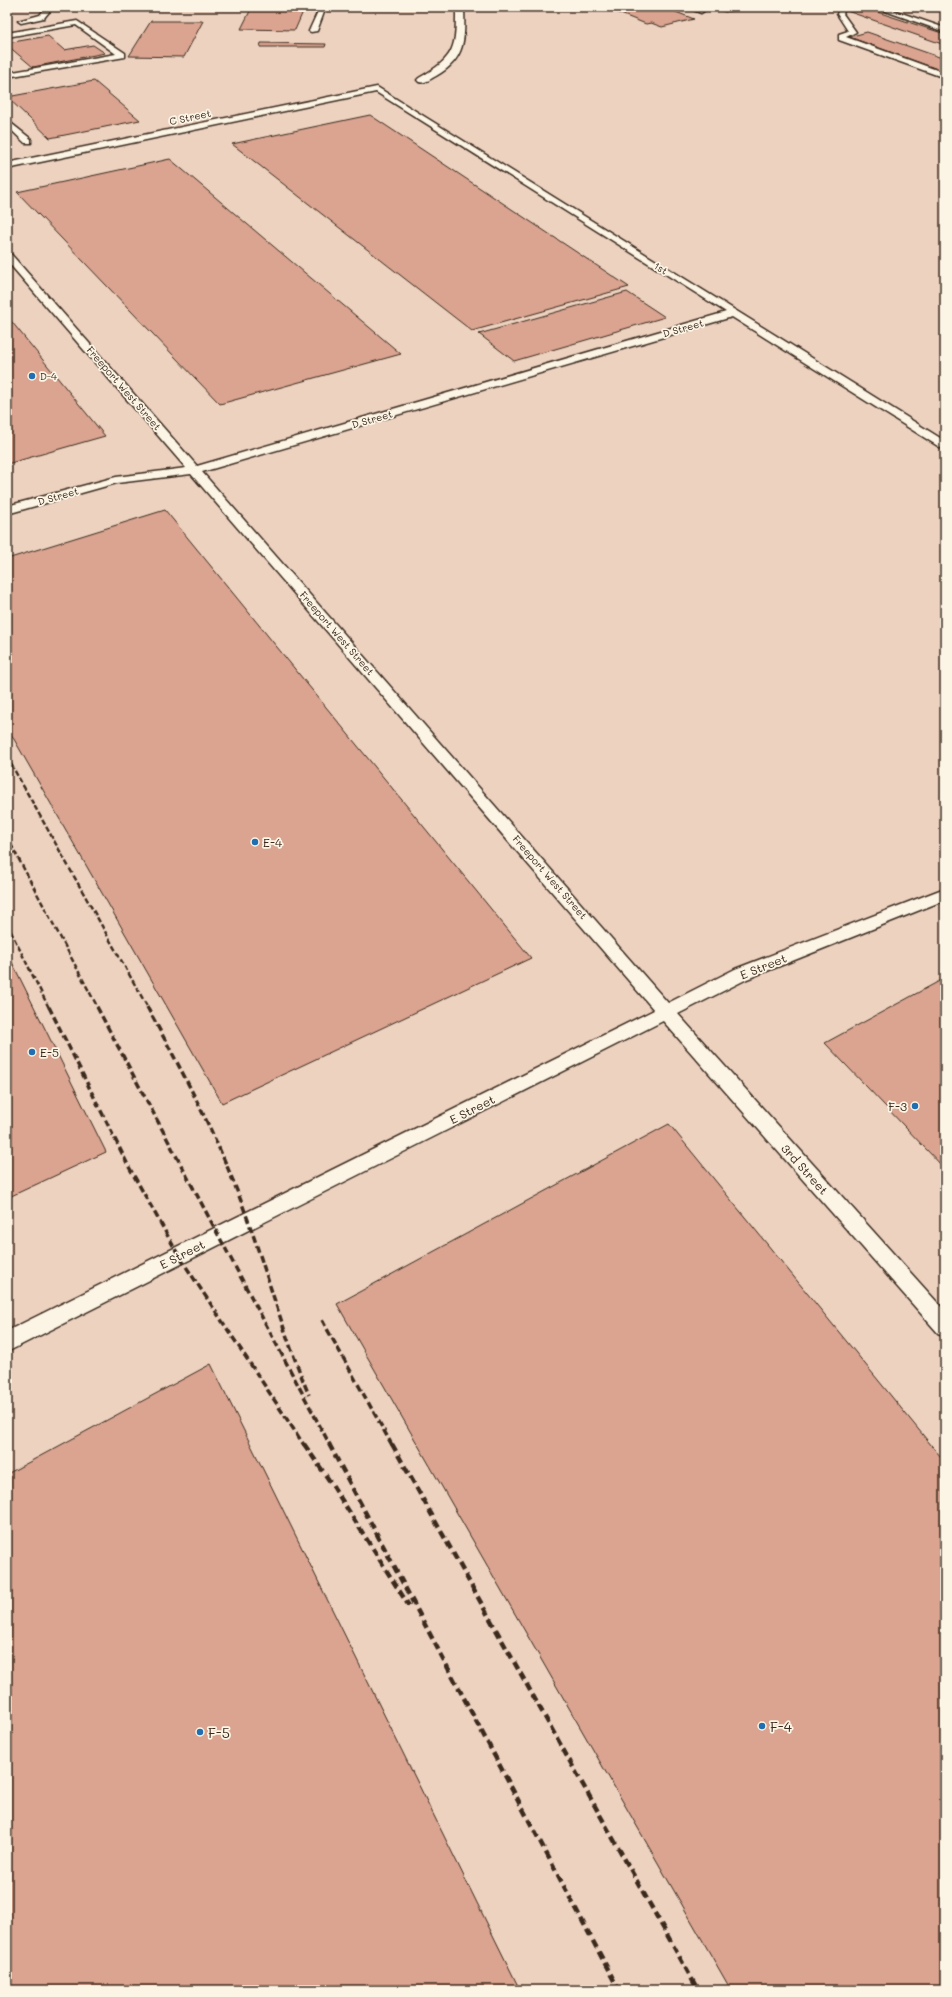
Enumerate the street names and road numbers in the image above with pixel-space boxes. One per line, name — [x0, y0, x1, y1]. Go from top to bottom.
street label: C Street — [168, 106, 212, 128]
street label: 1st — [651, 258, 671, 278]
street label: D Street — [661, 315, 705, 341]
street label: Freeport West Street — [84, 343, 164, 433]
street label: D Street — [350, 406, 394, 432]
street label: D Street — [36, 483, 80, 509]
street label: Freeport West Street — [297, 588, 377, 678]
street label: Freeport West Street — [510, 832, 590, 922]
street label: E Street — [737, 949, 789, 983]
street label: E Street — [447, 1091, 497, 1127]
street label: 3rd Street — [778, 1140, 832, 1198]
street label: E Street — [157, 1236, 207, 1272]

